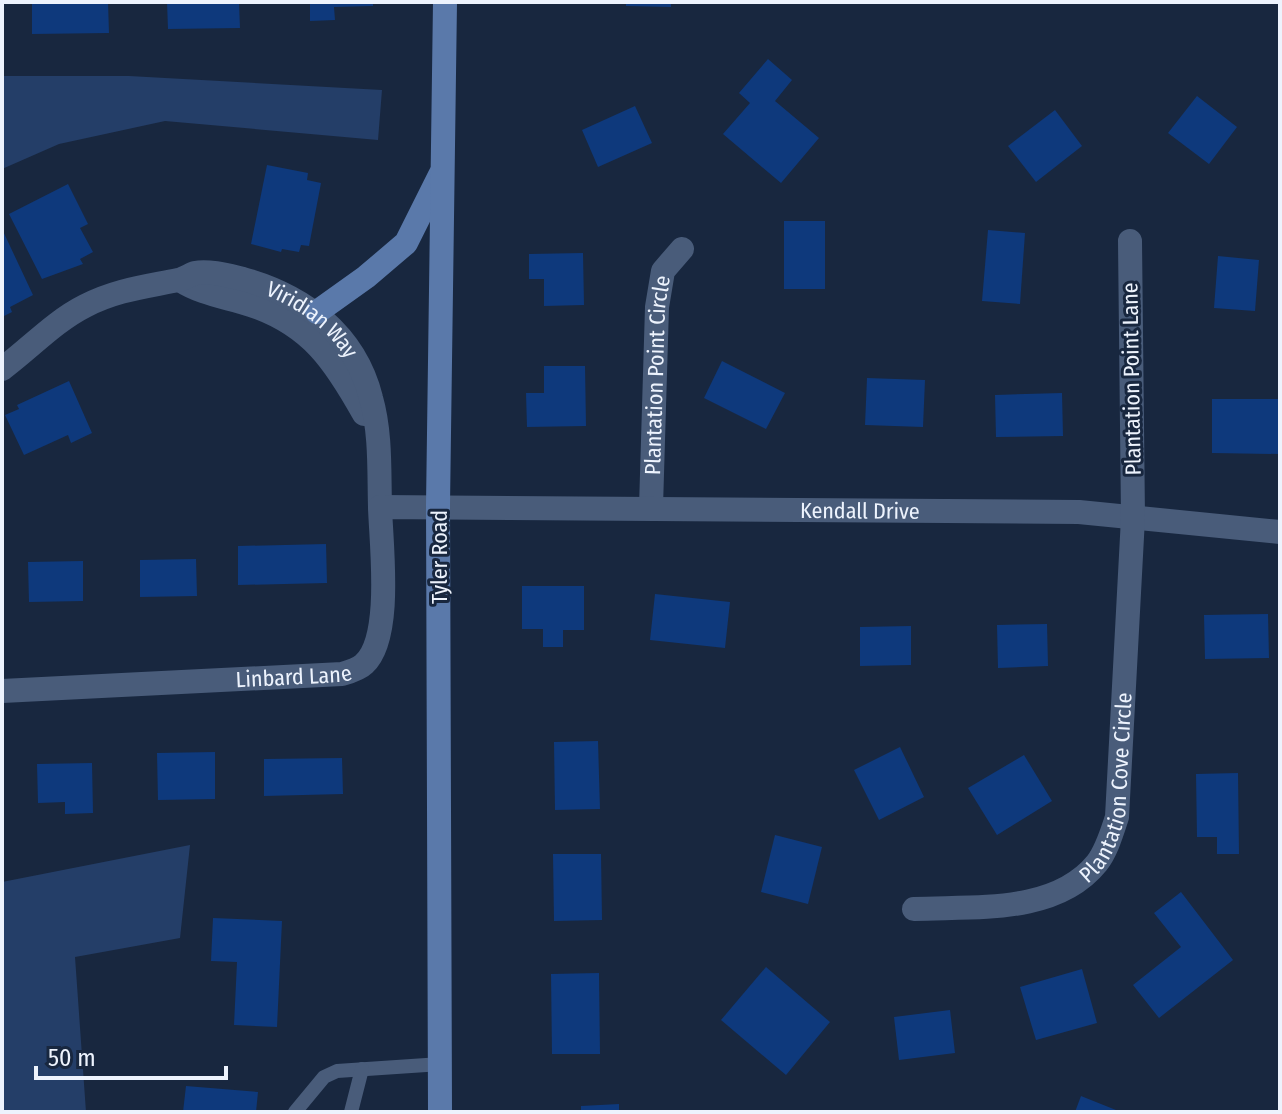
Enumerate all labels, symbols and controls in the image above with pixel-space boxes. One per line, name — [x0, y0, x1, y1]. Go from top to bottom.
street label: Plantation Point Circle — [639, 273, 676, 475]
street label: Viridian Way — [262, 275, 364, 363]
street label: Plantation Point Lane — [1116, 282, 1147, 476]
street label: Kendall Drive — [800, 497, 920, 525]
street label: Tyler Road — [426, 510, 453, 604]
street label: Linbard Lane — [235, 659, 355, 693]
street label: Plantation Cove Circle — [1073, 692, 1138, 888]
scale bar — [36, 1030, 226, 1080]
text: 50 m — [48, 1044, 96, 1072]

